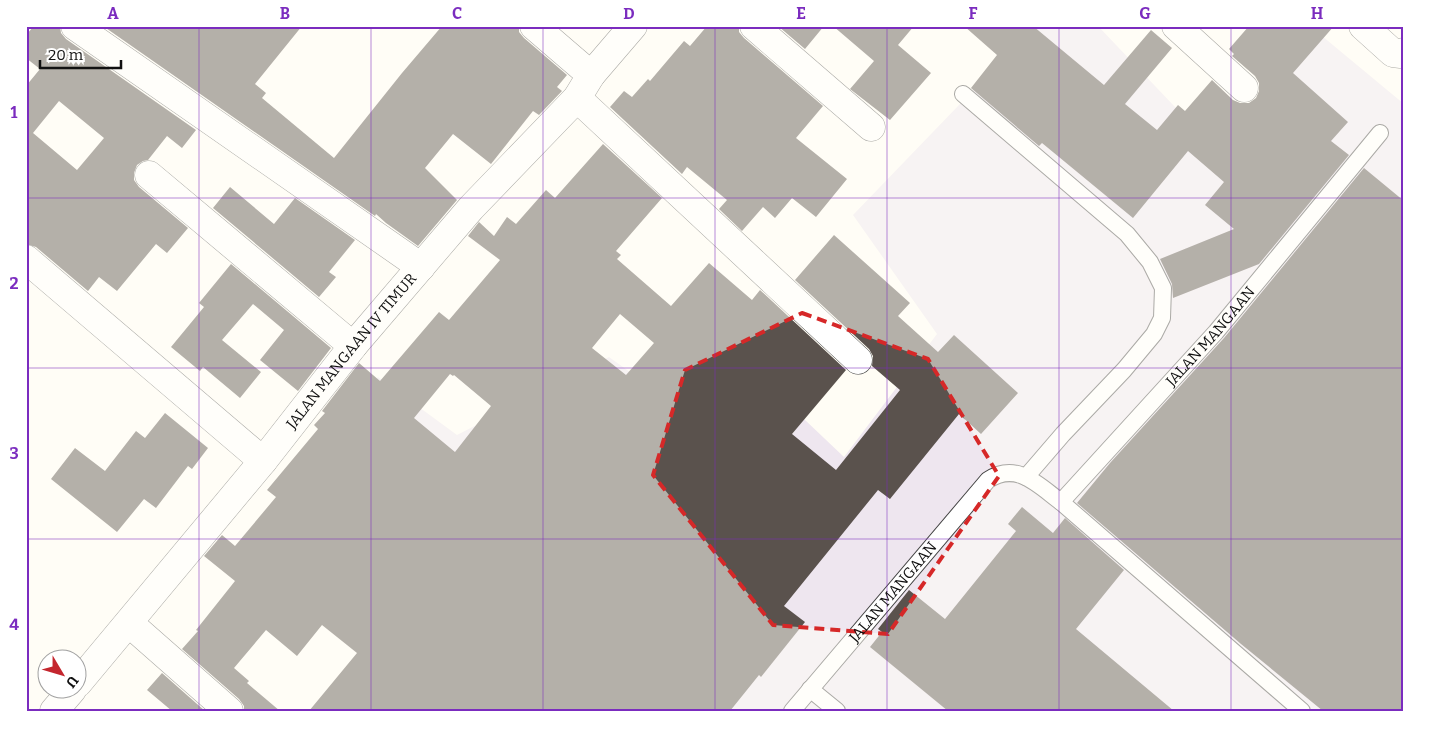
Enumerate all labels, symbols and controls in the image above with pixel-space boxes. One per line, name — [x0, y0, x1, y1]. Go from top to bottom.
text: A — [107, 4, 119, 23]
text: B — [280, 4, 290, 23]
text: C — [452, 4, 462, 23]
text: D — [623, 4, 635, 23]
text: E — [796, 4, 806, 23]
text: F — [969, 4, 978, 23]
text: G — [1139, 4, 1151, 23]
text: H — [1311, 4, 1324, 23]
scale bar — [40, 38, 121, 70]
text: 20 m — [48, 46, 84, 64]
text: 1 — [11, 103, 18, 122]
street label: JALAN MANGAAN IV TIMUR — [282, 270, 420, 433]
text: 2 — [9, 274, 19, 293]
street label: JALAN MANGAAN — [1161, 283, 1259, 391]
text: 3 — [9, 444, 19, 463]
street label: JALAN MANGAAN — [845, 538, 941, 647]
text: 4 — [9, 615, 19, 634]
north arrow — [38, 650, 88, 700]
text: U — [62, 672, 82, 692]

